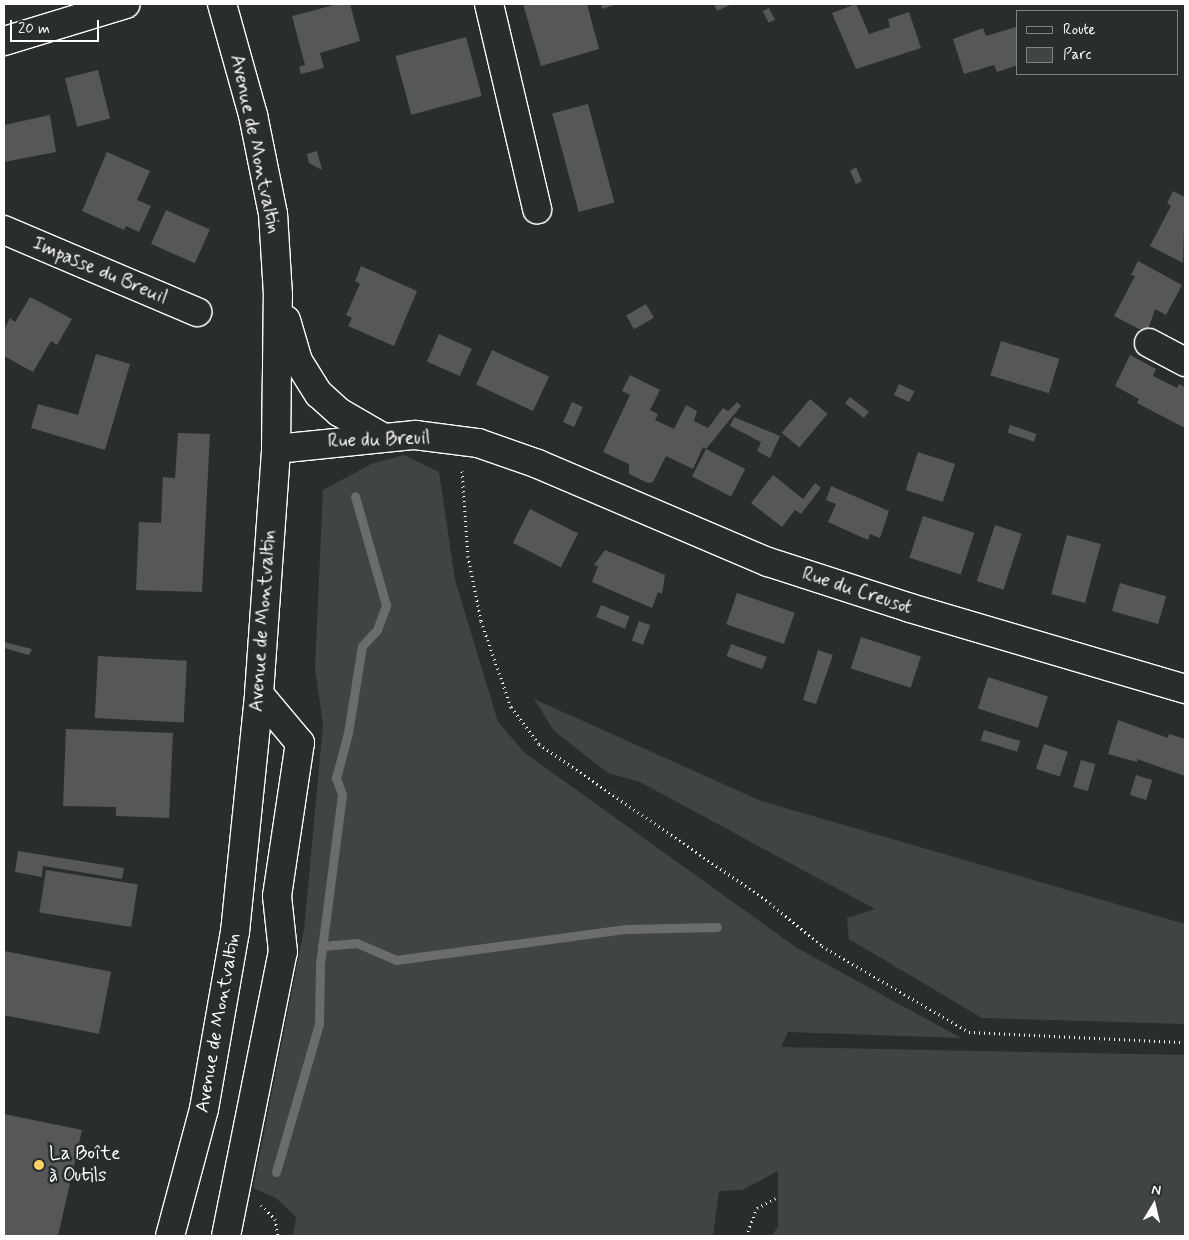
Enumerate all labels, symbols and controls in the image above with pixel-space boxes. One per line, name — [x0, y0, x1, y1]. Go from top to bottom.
scale bar — [12, 10, 101, 42]
legend — [1016, 10, 1179, 75]
text: 20 m — [18, 19, 50, 39]
text: Route — [1063, 20, 1096, 40]
text: Parc — [1063, 45, 1091, 65]
street label: Avenue de Montvaltin — [225, 55, 285, 233]
street label: Impasse du Breuil — [32, 233, 168, 309]
street label: Rue du Breuil — [329, 427, 429, 453]
street label: Avenue de Montvaltin — [245, 532, 281, 710]
street label: Rue du Creusot — [798, 562, 916, 620]
street label: Avenue de Montvaltin — [191, 934, 245, 1112]
place label: La Boîte à Outils — [49, 1143, 121, 1187]
marker: La Boîte à Outils — [33, 1159, 45, 1171]
north arrow — [1129, 1180, 1179, 1230]
text: N — [1150, 1181, 1162, 1200]

